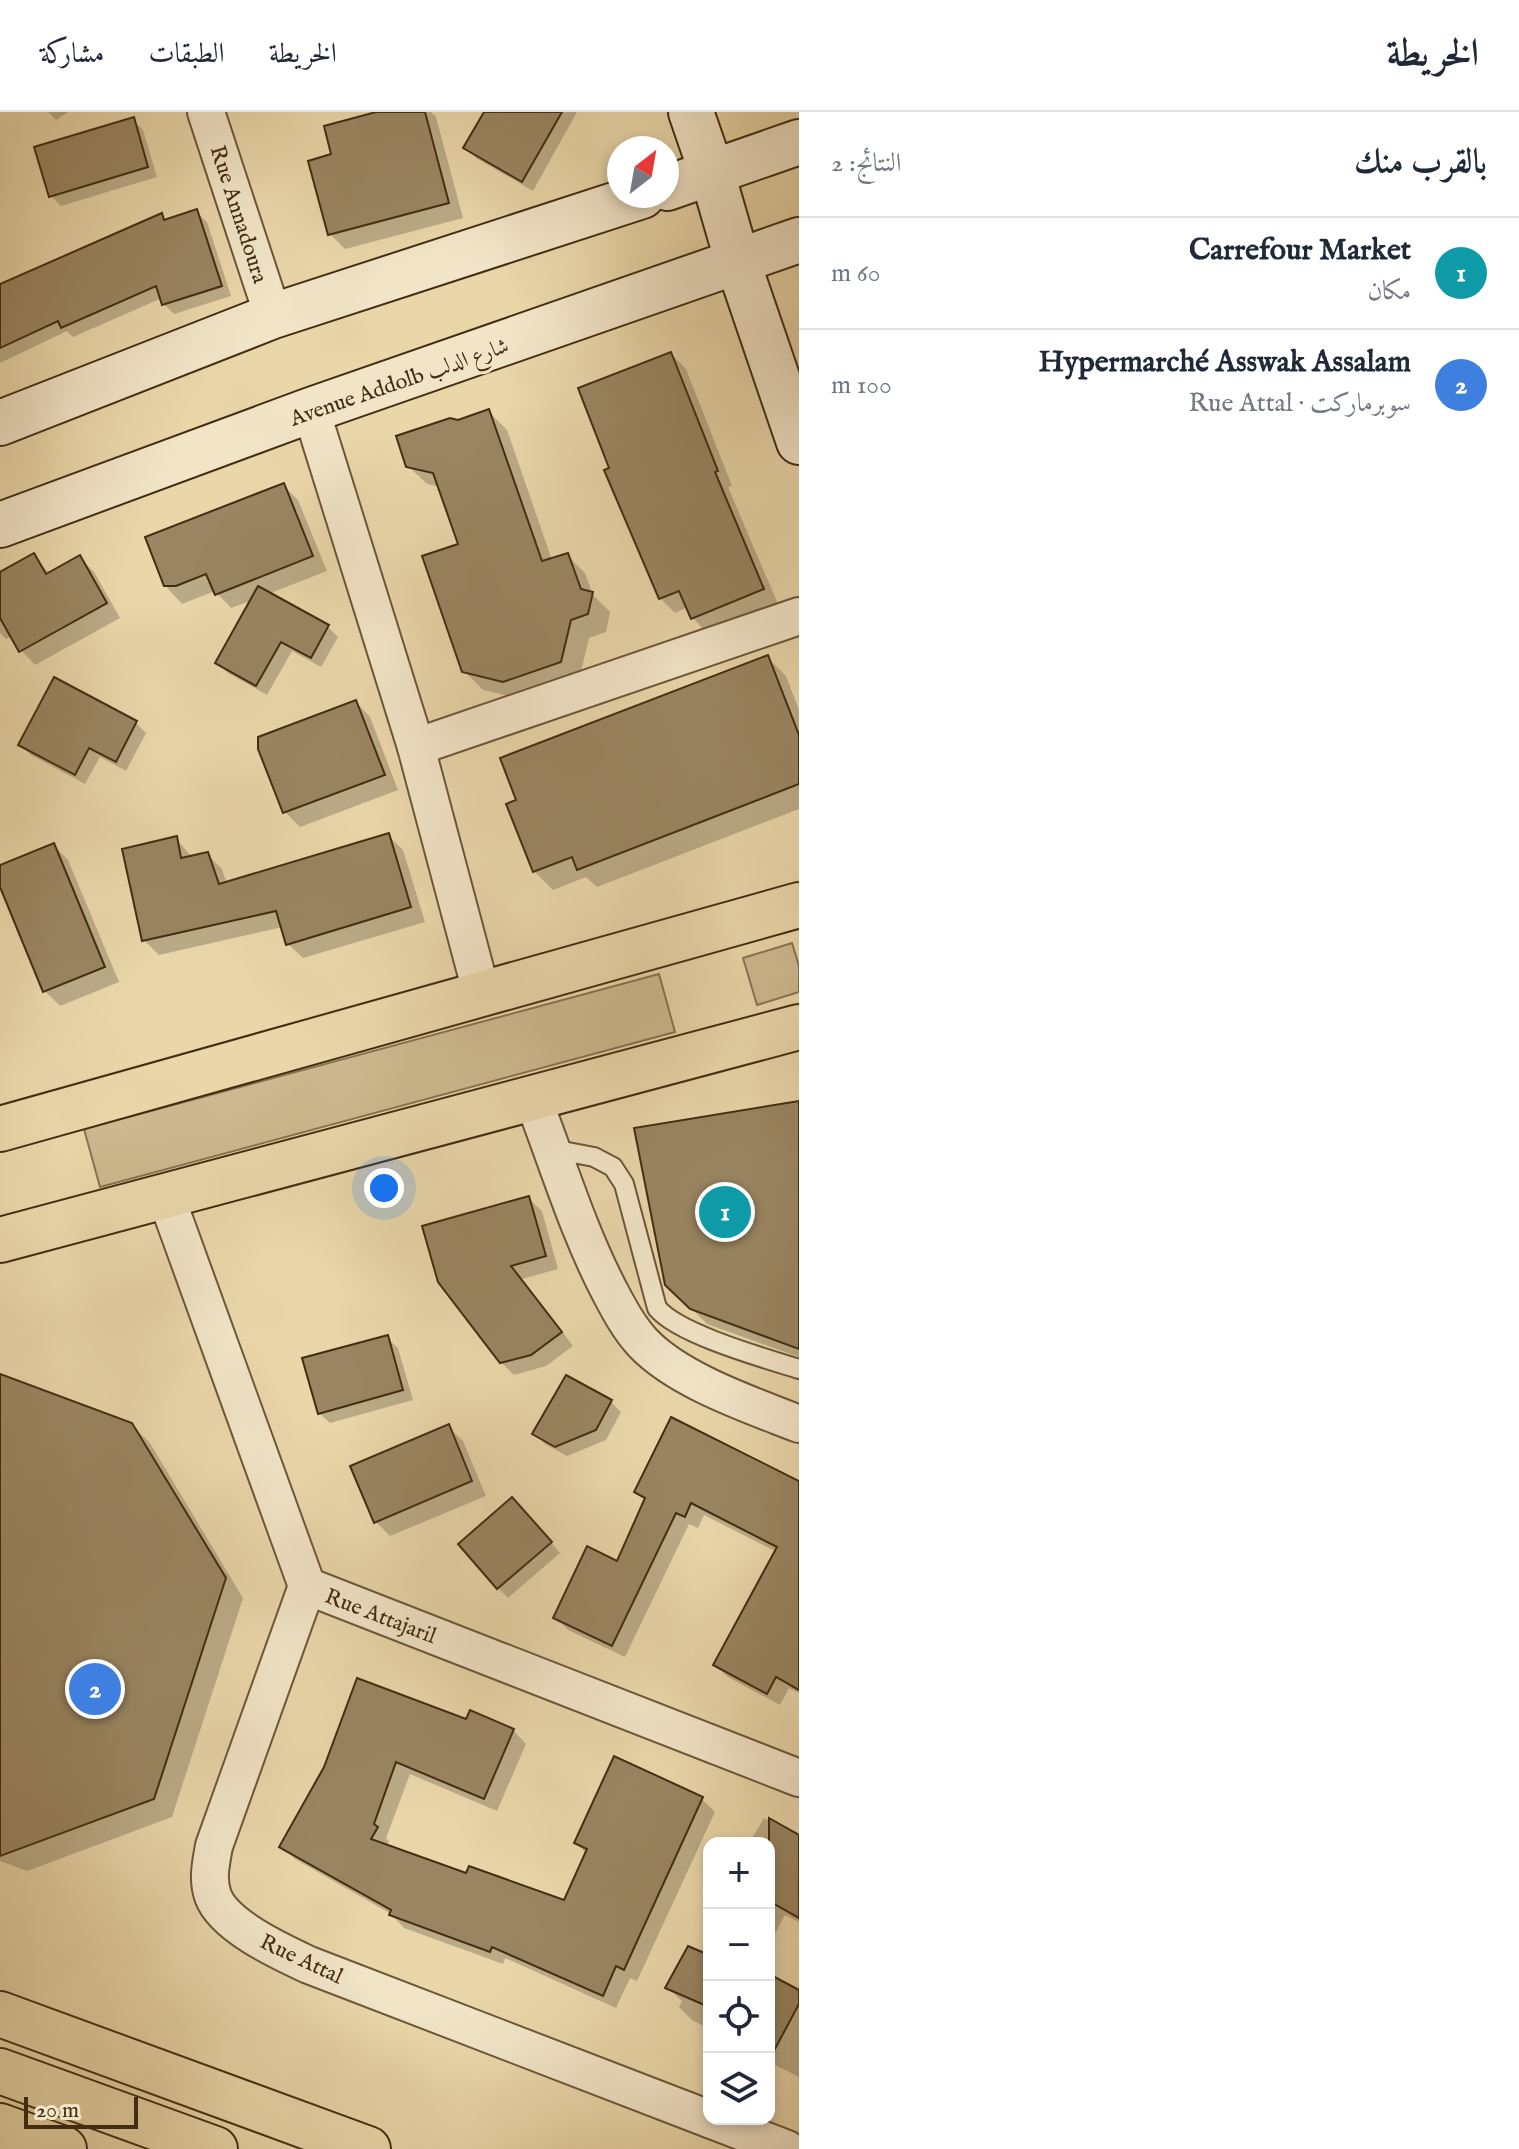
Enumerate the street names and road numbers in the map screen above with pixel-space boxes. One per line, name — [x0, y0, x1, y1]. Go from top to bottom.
street label: Rue Annadoura — [203, 142, 274, 288]
street label: Avenue Addolb شارع الدلب — [286, 332, 514, 437]
street label: Rue Attajaril — [321, 1583, 440, 1651]
street label: Rue Attal — [255, 1928, 347, 1991]

